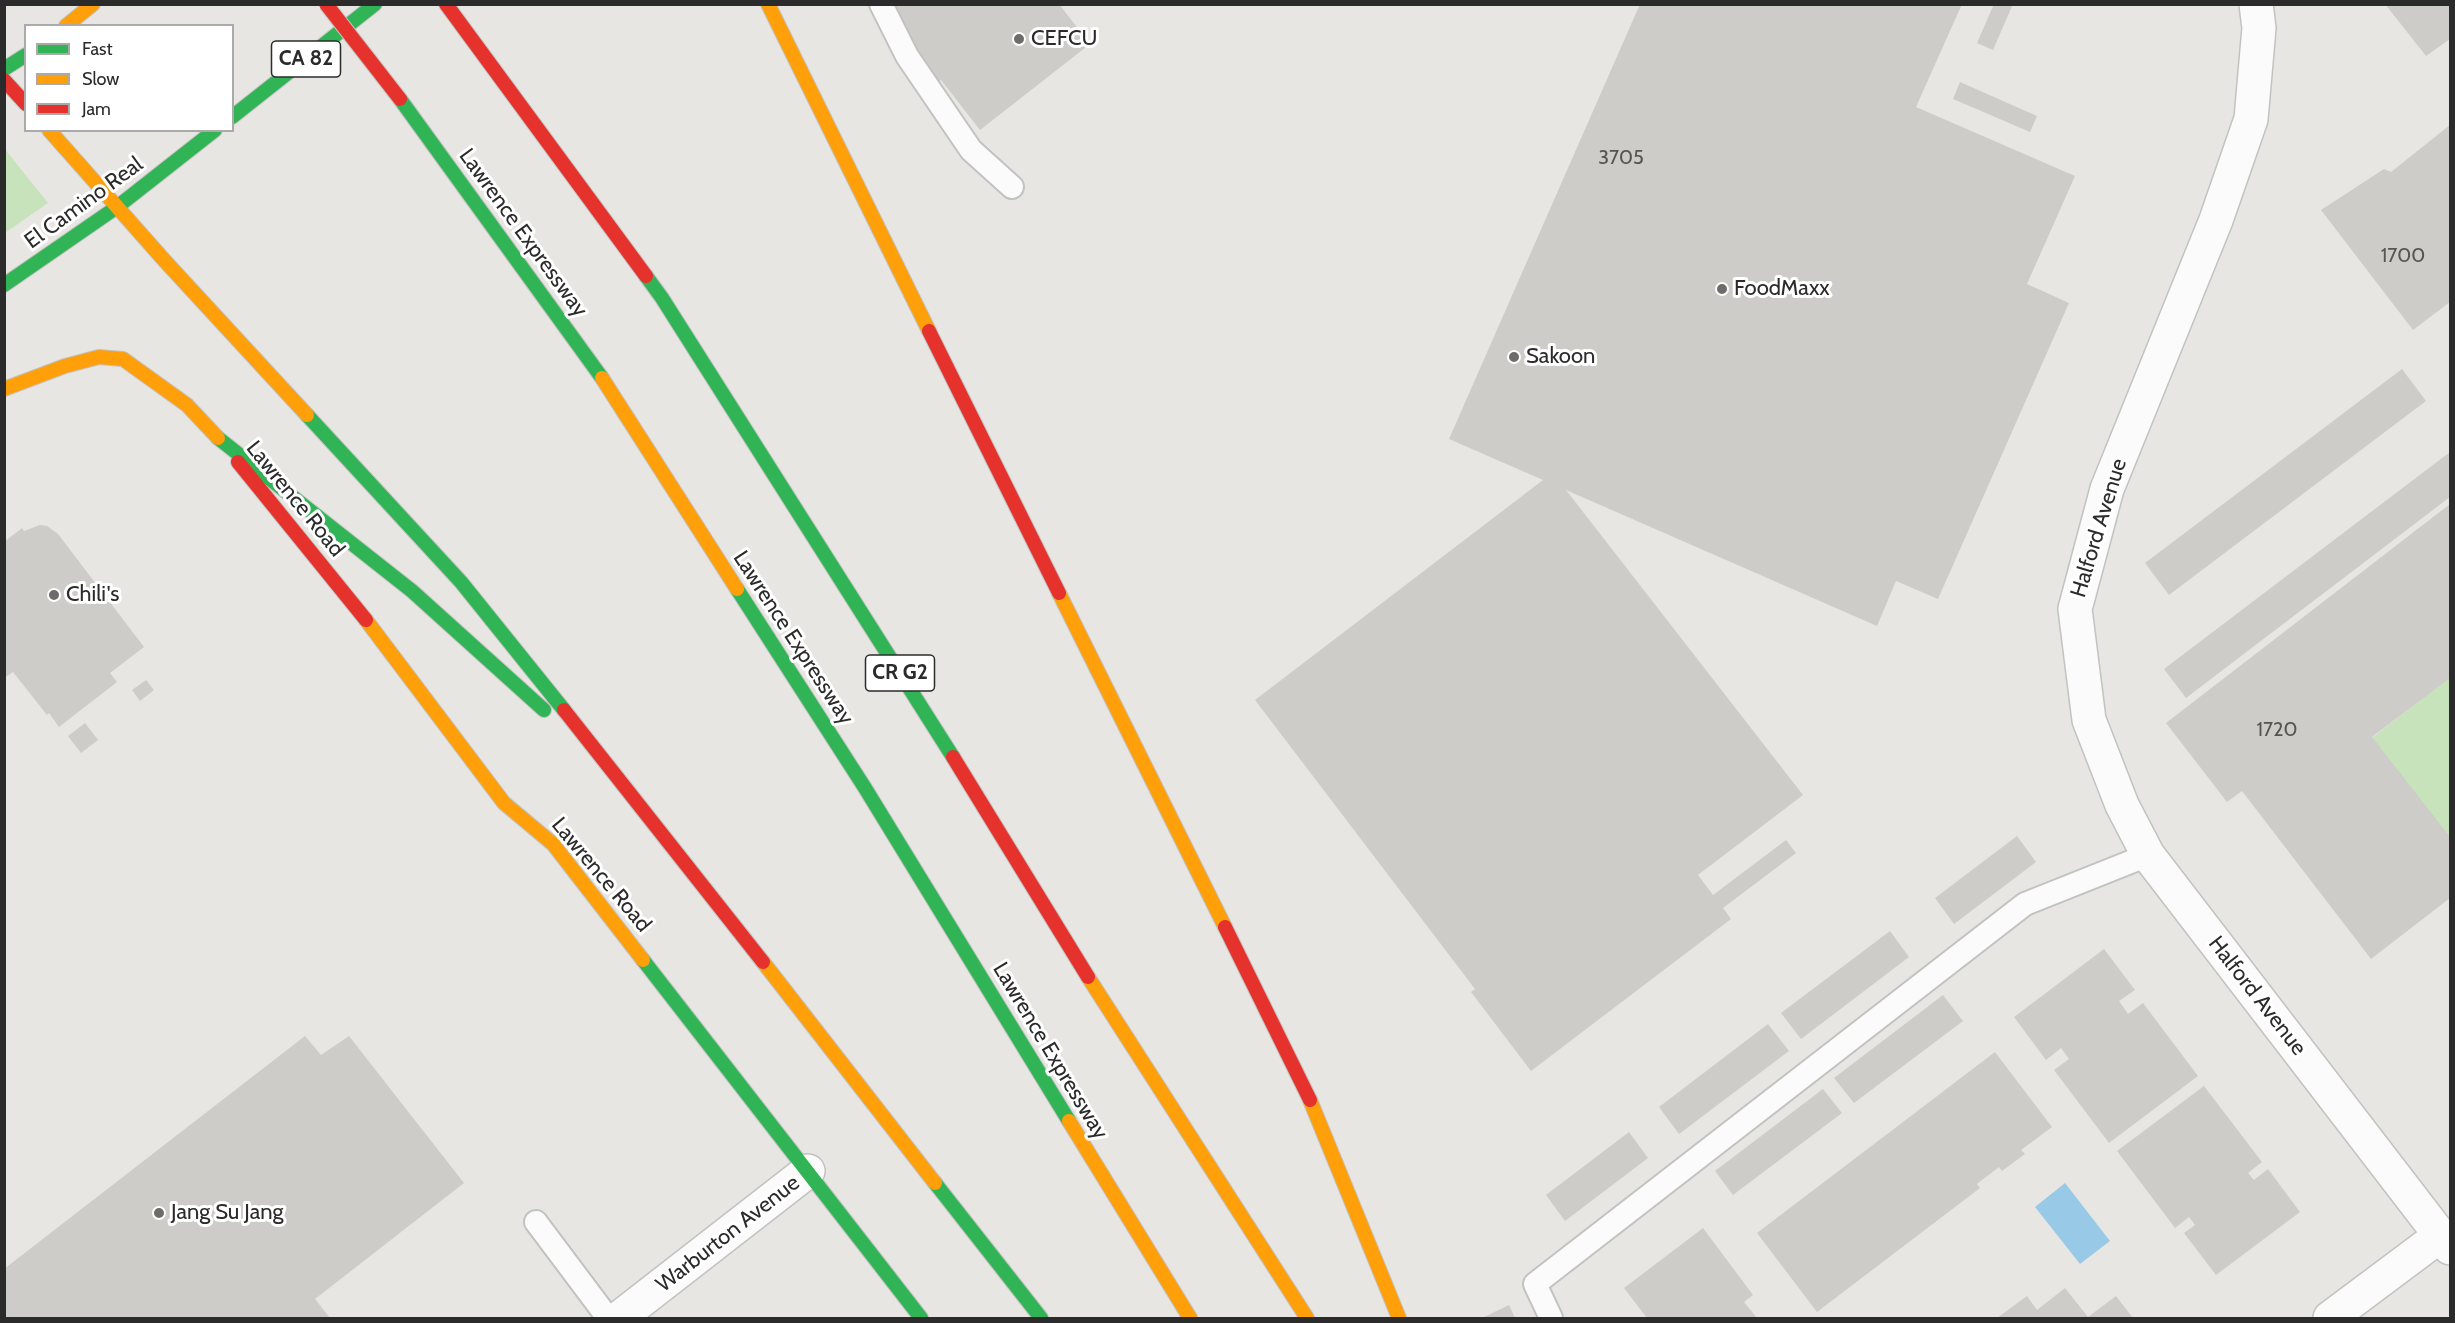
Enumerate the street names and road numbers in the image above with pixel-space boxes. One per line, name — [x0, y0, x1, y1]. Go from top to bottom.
road number: CA 82 — [272, 41, 340, 77]
street label: Lawrence Expressway — [453, 144, 593, 322]
street label: El Camino Real — [20, 151, 148, 255]
street label: Lawrence Road — [240, 436, 350, 562]
street label: Halford Avenue — [2065, 455, 2133, 601]
street label: Lawrence Expressway — [727, 546, 859, 730]
road number: CR G2 — [866, 655, 934, 691]
street label: Lawrence Road — [545, 812, 657, 938]
street label: Halford Avenue — [2202, 931, 2312, 1061]
street label: Lawrence Expressway — [987, 958, 1113, 1144]
street label: Warburton Avenue — [651, 1170, 805, 1298]

